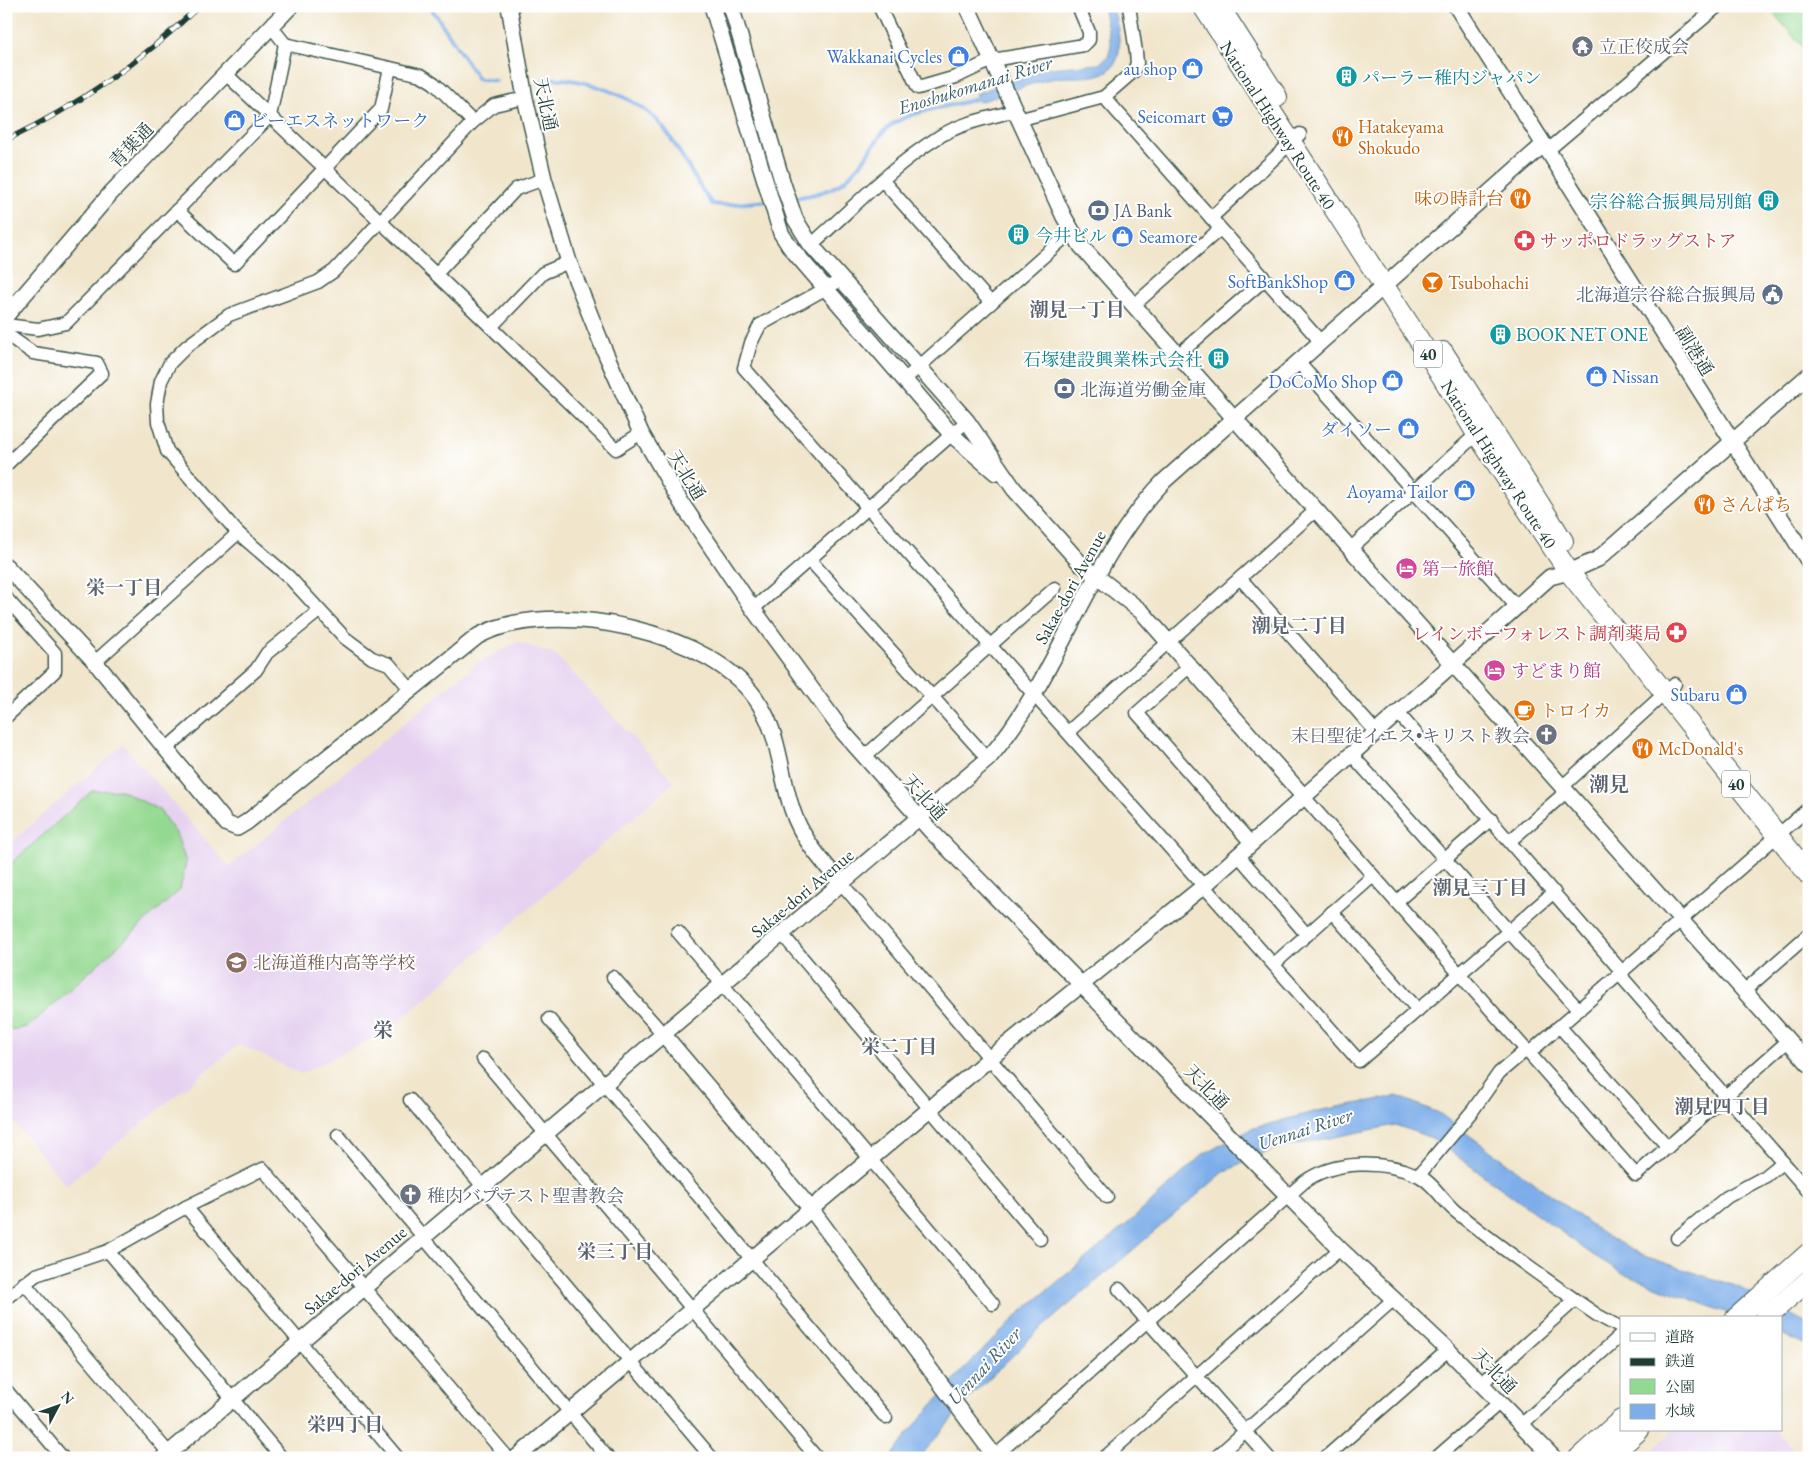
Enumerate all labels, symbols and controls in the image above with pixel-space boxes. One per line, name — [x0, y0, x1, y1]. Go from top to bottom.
temple icon: 立正佼成会 — [1571, 34, 1595, 58]
place label: 立正佼成会 — [1599, 35, 1689, 58]
street label: National Highway Route 40 — [1215, 37, 1341, 214]
shop icon: Wakkanai Cycles — [946, 44, 970, 68]
place label: Wakkanai Cycles — [827, 45, 942, 68]
water label: Enoshukomanai River — [894, 49, 1056, 121]
shop icon: au shop — [1181, 56, 1205, 80]
place label: au shop — [1123, 57, 1177, 80]
building icon: パーラー稚内ジャパン — [1334, 65, 1358, 89]
place label: パーラー稚内ジャパン — [1362, 66, 1542, 89]
street label: 天北通 — [529, 75, 563, 133]
supermarket icon: Seicomart — [1210, 104, 1234, 128]
place label: Seicomart — [1137, 105, 1206, 128]
shop icon: ビーエスネットワーク — [222, 108, 246, 132]
place label: ビーエスネットワーク — [250, 109, 429, 132]
place label: Hatakeyama Shokudo — [1358, 115, 1445, 159]
street label: 青葉通 — [104, 118, 158, 172]
restaurant icon: Hatakeyama Shokudo — [1330, 124, 1354, 148]
restaurant icon: 味の時計台 — [1508, 186, 1532, 210]
place label: 味の時計台 — [1414, 187, 1504, 210]
building icon: 宗谷総合振興局別館 — [1756, 189, 1780, 213]
place label: 宗谷総合振興局別館 — [1590, 190, 1752, 213]
bank icon: JA Bank — [1086, 198, 1110, 222]
place label: JA Bank — [1112, 199, 1172, 222]
building icon: 今井ビル — [1007, 223, 1031, 247]
place label: 今井ビル — [1035, 224, 1107, 247]
shop icon: Seamore — [1111, 224, 1135, 248]
place label: Seamore — [1139, 225, 1198, 248]
pharmacy icon: サッポロドラッグストア — [1512, 228, 1536, 252]
place label: サッポロドラッグストア — [1540, 229, 1737, 252]
shop icon: SoftBankShop — [1332, 269, 1356, 293]
place label: SoftBankShop — [1228, 270, 1328, 293]
bar icon: Tsubohachi — [1420, 270, 1444, 294]
place label: Tsubohachi — [1448, 271, 1530, 294]
public building icon: 北海道宗谷総合振興局 — [1760, 282, 1784, 306]
place label: 北海道宗谷総合振興局 — [1576, 283, 1756, 306]
district label: 潮見一丁目 — [1029, 297, 1125, 322]
building icon: BOOK NET ONE — [1488, 322, 1512, 346]
street label: 副港通 — [1671, 322, 1719, 380]
place label: BOOK NET ONE — [1516, 323, 1648, 346]
road number: 40 — [1414, 340, 1442, 368]
building icon: 石塚建設興業株式会社 — [1207, 347, 1231, 371]
place label: 石塚建設興業株式会社 — [1023, 348, 1203, 371]
shop icon: Nissan — [1584, 364, 1608, 388]
place label: Nissan — [1612, 365, 1659, 388]
shop icon: DoCoMo Shop — [1381, 369, 1405, 393]
place label: DoCoMo Shop — [1269, 370, 1377, 393]
street label: National Highway Route 40 — [1436, 376, 1562, 553]
bank icon: 北海道労働金庫 — [1052, 377, 1076, 401]
place label: 北海道労働金庫 — [1080, 378, 1206, 401]
shop icon: ダイソー — [1396, 417, 1420, 441]
place label: ダイソー — [1320, 418, 1392, 441]
street label: 天北通 — [663, 446, 711, 504]
shop icon: Aoyama Tailor — [1452, 479, 1476, 503]
place label: Aoyama Tailor — [1345, 480, 1448, 503]
restaurant icon: さんぱち — [1692, 492, 1716, 516]
place label: さんぱち — [1720, 493, 1792, 516]
street label: Sakae-dori Avenue — [1029, 526, 1111, 648]
hotel icon: 第一旅館 — [1394, 556, 1418, 580]
place label: 第一旅館 — [1422, 557, 1494, 580]
district label: 栄一丁目 — [86, 575, 162, 600]
district label: 潮見二丁目 — [1251, 613, 1347, 638]
pharmacy icon: レインボーフォレスト調剤薬局 — [1665, 621, 1689, 645]
place label: レインボーフォレスト調剤薬局 — [1412, 622, 1661, 645]
hotel icon: すどまり館 — [1483, 658, 1507, 682]
place label: すどまり館 — [1511, 659, 1601, 682]
shop icon: Subaru — [1724, 682, 1748, 706]
place label: Subaru — [1671, 683, 1721, 706]
cafe icon: トロイカ — [1512, 698, 1536, 722]
place label: トロイカ — [1540, 699, 1611, 722]
church icon: 末日聖徒イエス•キリスト教会 — [1534, 723, 1558, 747]
place label: 末日聖徒イエス•キリスト教会 — [1291, 724, 1530, 747]
restaurant icon: McDonald's — [1630, 736, 1654, 760]
place label: McDonald's — [1658, 737, 1743, 760]
street label: 天北通 — [898, 769, 952, 825]
district label: 潮見 — [1589, 771, 1629, 797]
road number: 40 — [1722, 771, 1750, 798]
street label: Sakae-dori Avenue — [746, 843, 858, 943]
district label: 潮見三丁目 — [1432, 875, 1528, 900]
school or university icon: 北海道稚内高等学校 — [225, 950, 249, 974]
place label: 北海道稚内高等学校 — [253, 951, 415, 974]
district label: 栄 — [373, 1017, 393, 1043]
district label: 栄二丁目 — [861, 1034, 937, 1059]
street label: 天北通 — [1180, 1060, 1234, 1114]
district label: 潮見四丁目 — [1674, 1094, 1770, 1119]
water label: Uennai River — [1255, 1102, 1356, 1156]
church icon: 稚内バプテスト聖書教会 — [399, 1183, 423, 1207]
place label: 稚内バプテスト聖書教会 — [427, 1184, 624, 1207]
street label: Sakae-dori Avenue — [299, 1220, 411, 1320]
district label: 栄三丁目 — [577, 1239, 653, 1264]
legend — [1620, 1316, 1782, 1432]
water label: Uennai River — [941, 1321, 1027, 1410]
text: 道路 — [1665, 1327, 1695, 1346]
street label: 天北通 — [1468, 1344, 1522, 1398]
text: 鉄道 — [1665, 1351, 1695, 1370]
text: 公園 — [1665, 1377, 1695, 1396]
north arrow — [32, 1382, 82, 1432]
text: N — [57, 1387, 79, 1408]
text: 水域 — [1665, 1401, 1695, 1420]
district label: 栄四丁目 — [307, 1412, 383, 1437]

